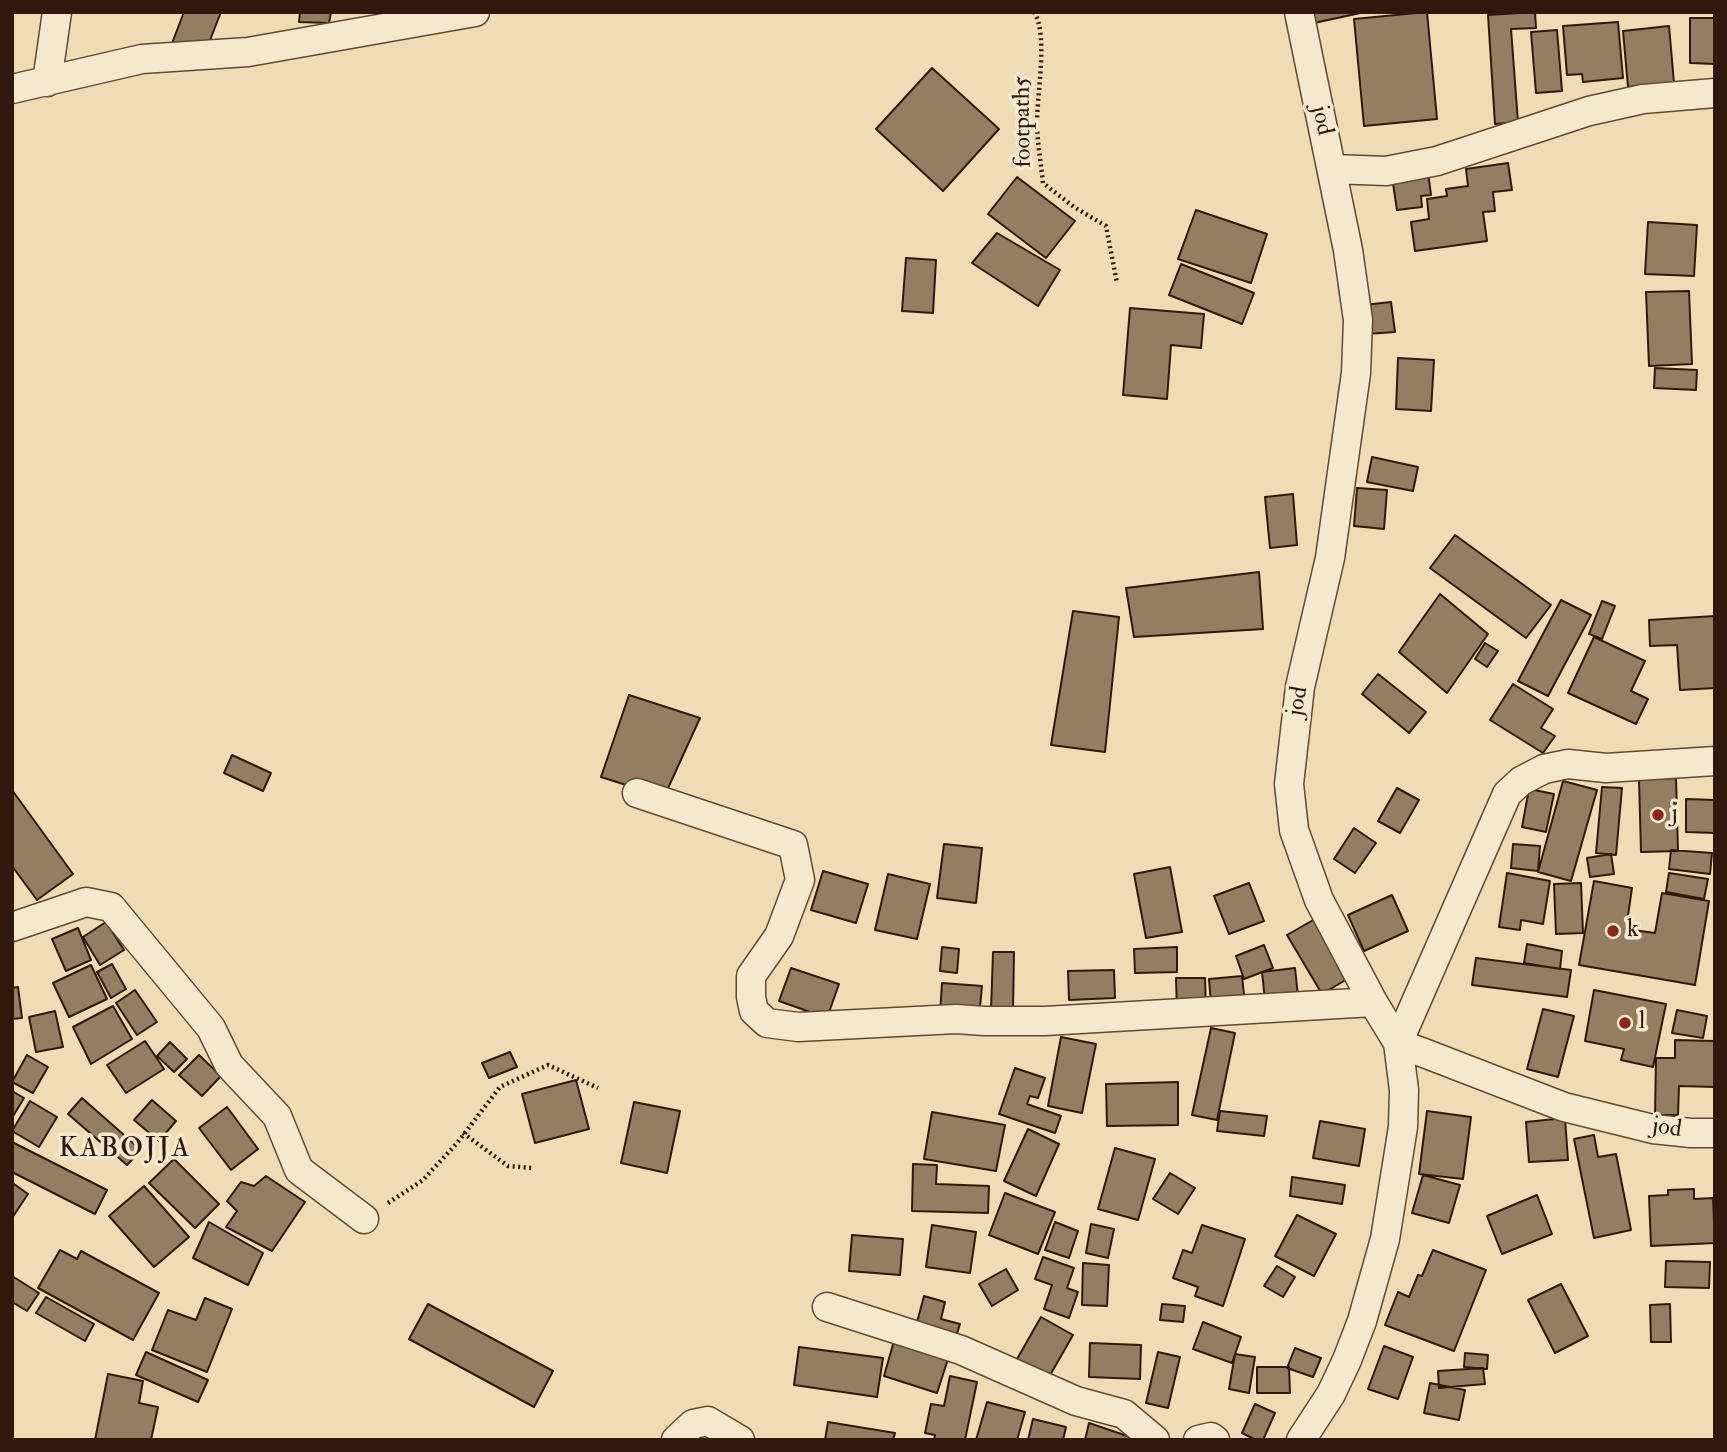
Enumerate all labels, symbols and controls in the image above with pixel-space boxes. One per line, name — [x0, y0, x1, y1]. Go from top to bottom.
street label: footpath5 — [1009, 76, 1039, 168]
street label: jod — [1304, 104, 1338, 138]
street label: jod — [1282, 684, 1316, 718]
place label: j — [1672, 801, 1678, 829]
marker: j — [1650, 807, 1666, 823]
place label: k — [1627, 917, 1638, 945]
marker: k — [1605, 923, 1621, 939]
place label: l — [1639, 1009, 1645, 1037]
marker: l — [1617, 1015, 1633, 1031]
street label: jod — [1651, 1113, 1683, 1145]
district label: KABOJJA — [60, 1133, 190, 1167]

